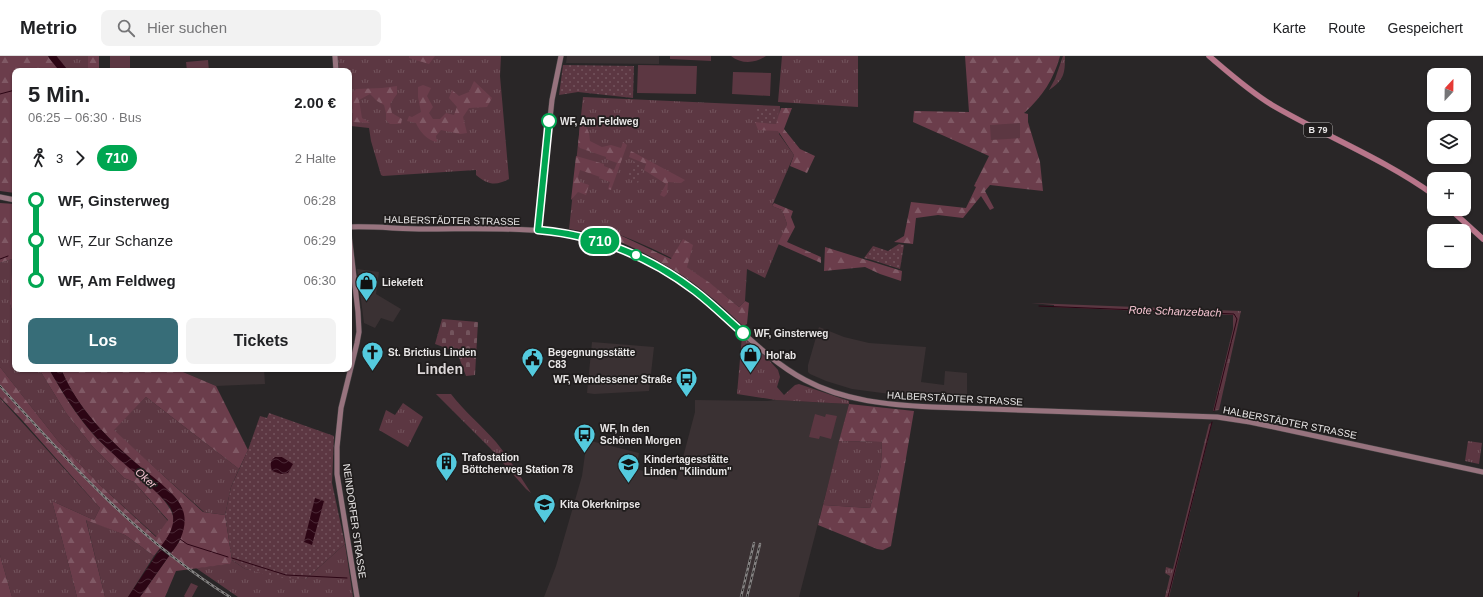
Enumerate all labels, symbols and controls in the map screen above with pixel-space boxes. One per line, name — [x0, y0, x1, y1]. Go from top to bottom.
search box — [101, 10, 381, 46]
text: Metrio — [20, 17, 77, 38]
icon: search — [115, 17, 137, 39]
text: Hier suchen — [147, 19, 227, 36]
text: Karte — [1273, 20, 1306, 36]
text: Route — [1328, 20, 1366, 36]
text: Gespeichert — [1388, 20, 1463, 36]
north arrow — [1427, 68, 1471, 112]
map controls — [1427, 68, 1471, 268]
text: 5 Min. — [28, 82, 90, 107]
text: 2.00 € — [294, 94, 336, 111]
text: 06:25 – 06:30 · Bus — [28, 110, 141, 125]
marker: WF, Am Feldweg — [541, 113, 557, 129]
place label: WF, Am Feldweg — [560, 116, 639, 127]
button: layers — [1427, 120, 1471, 164]
road number: B 79 — [1304, 123, 1332, 137]
icon: walk — [28, 147, 50, 169]
icon: forward — [69, 147, 91, 169]
text: 710 — [105, 150, 129, 166]
text: 3 — [56, 151, 63, 166]
text: 2 Halte — [295, 151, 336, 166]
button: + — [1427, 172, 1471, 216]
text: WF, Ginsterweg — [58, 192, 170, 209]
text: 06:28 — [303, 193, 336, 208]
street label: HALBERSTÄDTER STRASSE — [384, 214, 520, 227]
button: − — [1427, 224, 1471, 268]
line badge: 710 — [577, 228, 623, 254]
text: WF, Zur Schanze — [58, 232, 173, 249]
text: 06:29 — [303, 233, 336, 248]
text: 710 — [588, 233, 612, 249]
unlabelled marker — [630, 249, 642, 261]
shop icon: Liekefett — [354, 269, 380, 302]
text: WF, Am Feldweg — [58, 272, 176, 289]
text: 06:30 — [303, 273, 336, 288]
place label: Liekefett — [382, 277, 424, 288]
water label: Rote Schanzebach — [1128, 303, 1222, 319]
button: Los — [28, 318, 178, 364]
button: Tickets — [186, 318, 336, 364]
marker: WF, Ginsterweg — [735, 325, 751, 341]
place label: WF, Ginsterweg — [754, 328, 828, 339]
church icon: St. Brictius Linden — [359, 339, 385, 372]
shop icon: Hol'ab — [738, 342, 764, 375]
public building icon: Begegnungsstätte C83 — [519, 345, 545, 378]
place label: St. Brictius Linden — [388, 347, 476, 358]
place label: Begegnungsstätte C83 — [548, 347, 636, 370]
place label: Hol'ab — [766, 350, 796, 361]
district label: Linden — [417, 361, 463, 377]
bus stop icon: WF, Wendessener Straße — [674, 366, 700, 399]
place label: WF, Wendessener Straße — [553, 374, 672, 385]
street label: HALBERSTÄDTER STRASSE — [887, 389, 1024, 408]
street label: HALBERSTÄDTER STRASSE — [1222, 404, 1358, 441]
bus stop icon: WF, In den Schönen Morgen — [572, 421, 598, 454]
place label: WF, In den Schönen Morgen — [600, 423, 681, 446]
building icon: Trafostation Böttcherweg Station 78 — [433, 450, 459, 483]
place label: Trafostation Böttcherweg Station 78 — [462, 452, 574, 475]
school or university icon: Kindertagesstätte Linden "Kilindum" — [615, 452, 641, 485]
place label: Kindertagesstätte Linden "Kilindum" — [644, 454, 732, 477]
street label: NEINDORFER STRASSE — [341, 463, 368, 579]
water label: Oker — [133, 466, 160, 491]
school or university icon: Kita Okerknirpse — [532, 491, 558, 524]
place label: Kita Okerknirpse — [560, 499, 640, 510]

